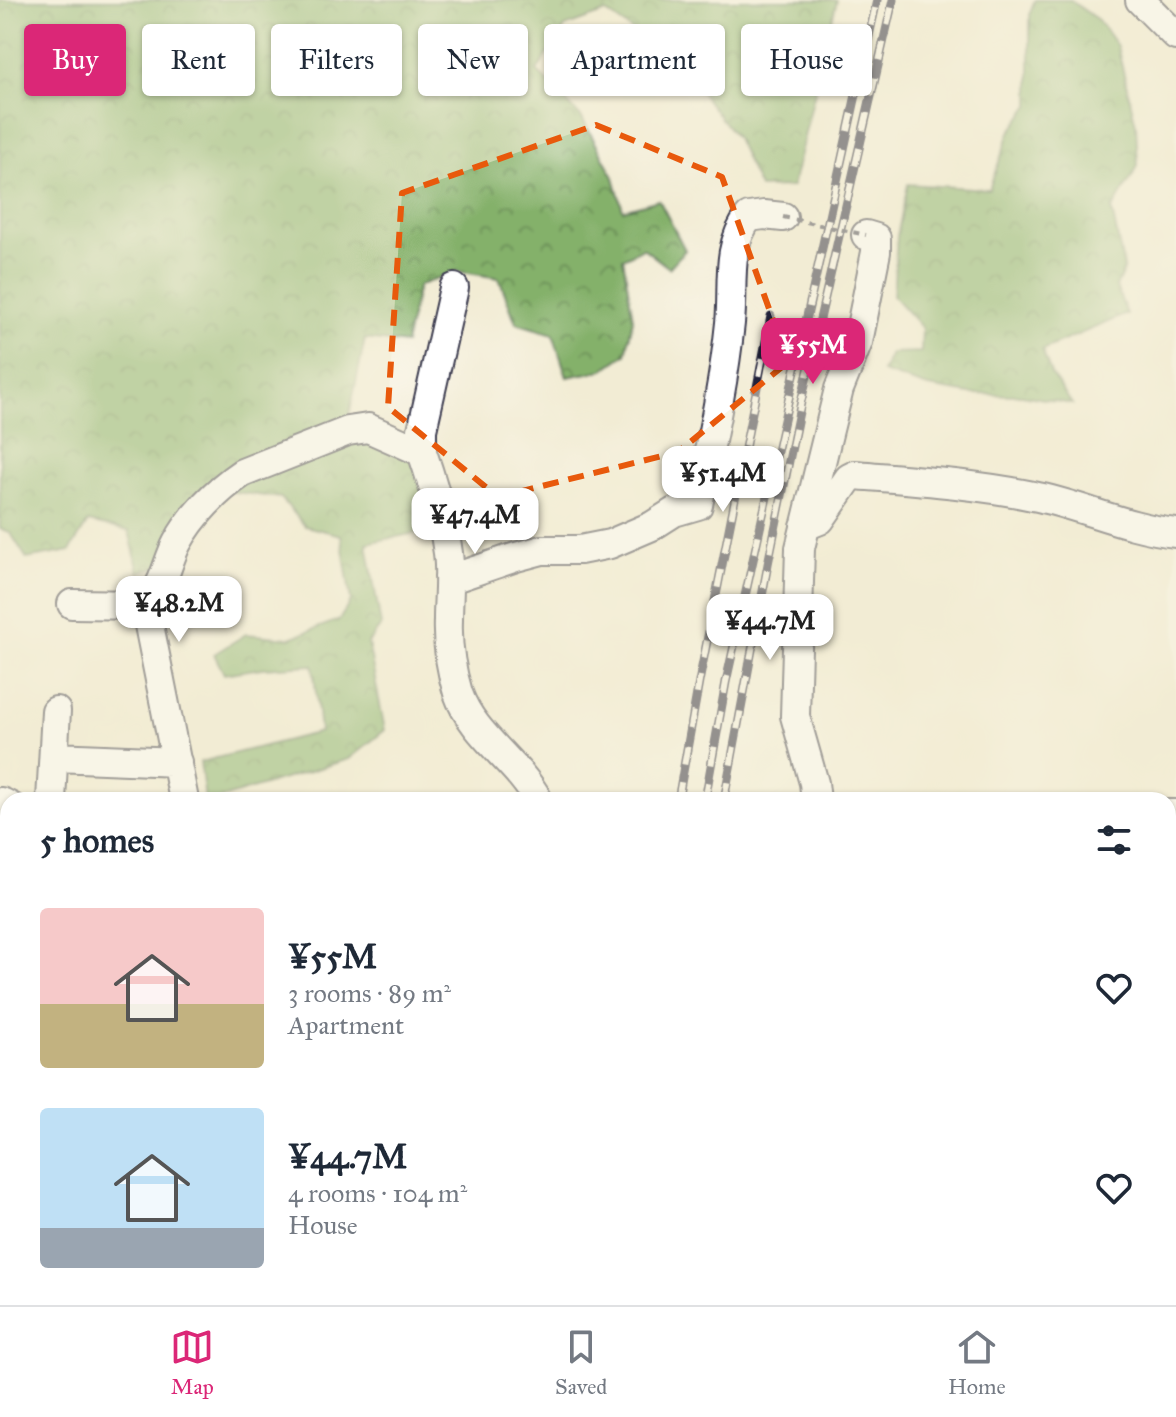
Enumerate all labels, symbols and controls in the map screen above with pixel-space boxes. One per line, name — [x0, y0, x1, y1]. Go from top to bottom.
chip: Buy — [24, 24, 126, 96]
chip: Rent — [142, 24, 255, 96]
chip: Filters — [271, 24, 402, 96]
chip: New — [418, 24, 528, 96]
chip: Apartment — [544, 24, 725, 96]
chip: House — [741, 24, 872, 96]
pin: ¥55M — [766, 318, 860, 386]
text: ¥55M — [779, 328, 847, 360]
pin: ¥51.4M — [658, 446, 788, 514]
text: ¥51.4M — [680, 456, 766, 488]
pin: ¥47.4M — [410, 488, 540, 556]
text: ¥47.4M — [430, 498, 520, 530]
pin: ¥48.2M — [114, 576, 244, 644]
text: ¥48.2M — [134, 586, 224, 618]
pin: ¥44.7M — [705, 594, 835, 662]
text: ¥44.7M — [724, 604, 816, 636]
icon: filters — [1092, 818, 1136, 862]
text: 5 homes — [40, 820, 154, 861]
text: ¥55M — [288, 936, 377, 977]
icon: home — [104, 940, 200, 1036]
icon: heart — [1092, 966, 1136, 1010]
text: 3 rooms · 89 m² — [288, 977, 451, 1009]
text: Apartment — [288, 1009, 404, 1041]
text: ¥44.7M — [288, 1136, 407, 1177]
icon: home — [104, 1140, 200, 1236]
icon: heart — [1092, 1166, 1136, 1210]
text: 4 rooms · 104 m² — [288, 1177, 467, 1209]
text: House — [288, 1209, 358, 1241]
tab: Map — [170, 1325, 214, 1400]
tab: Saved — [555, 1325, 607, 1400]
tab: Home — [948, 1325, 1006, 1400]

